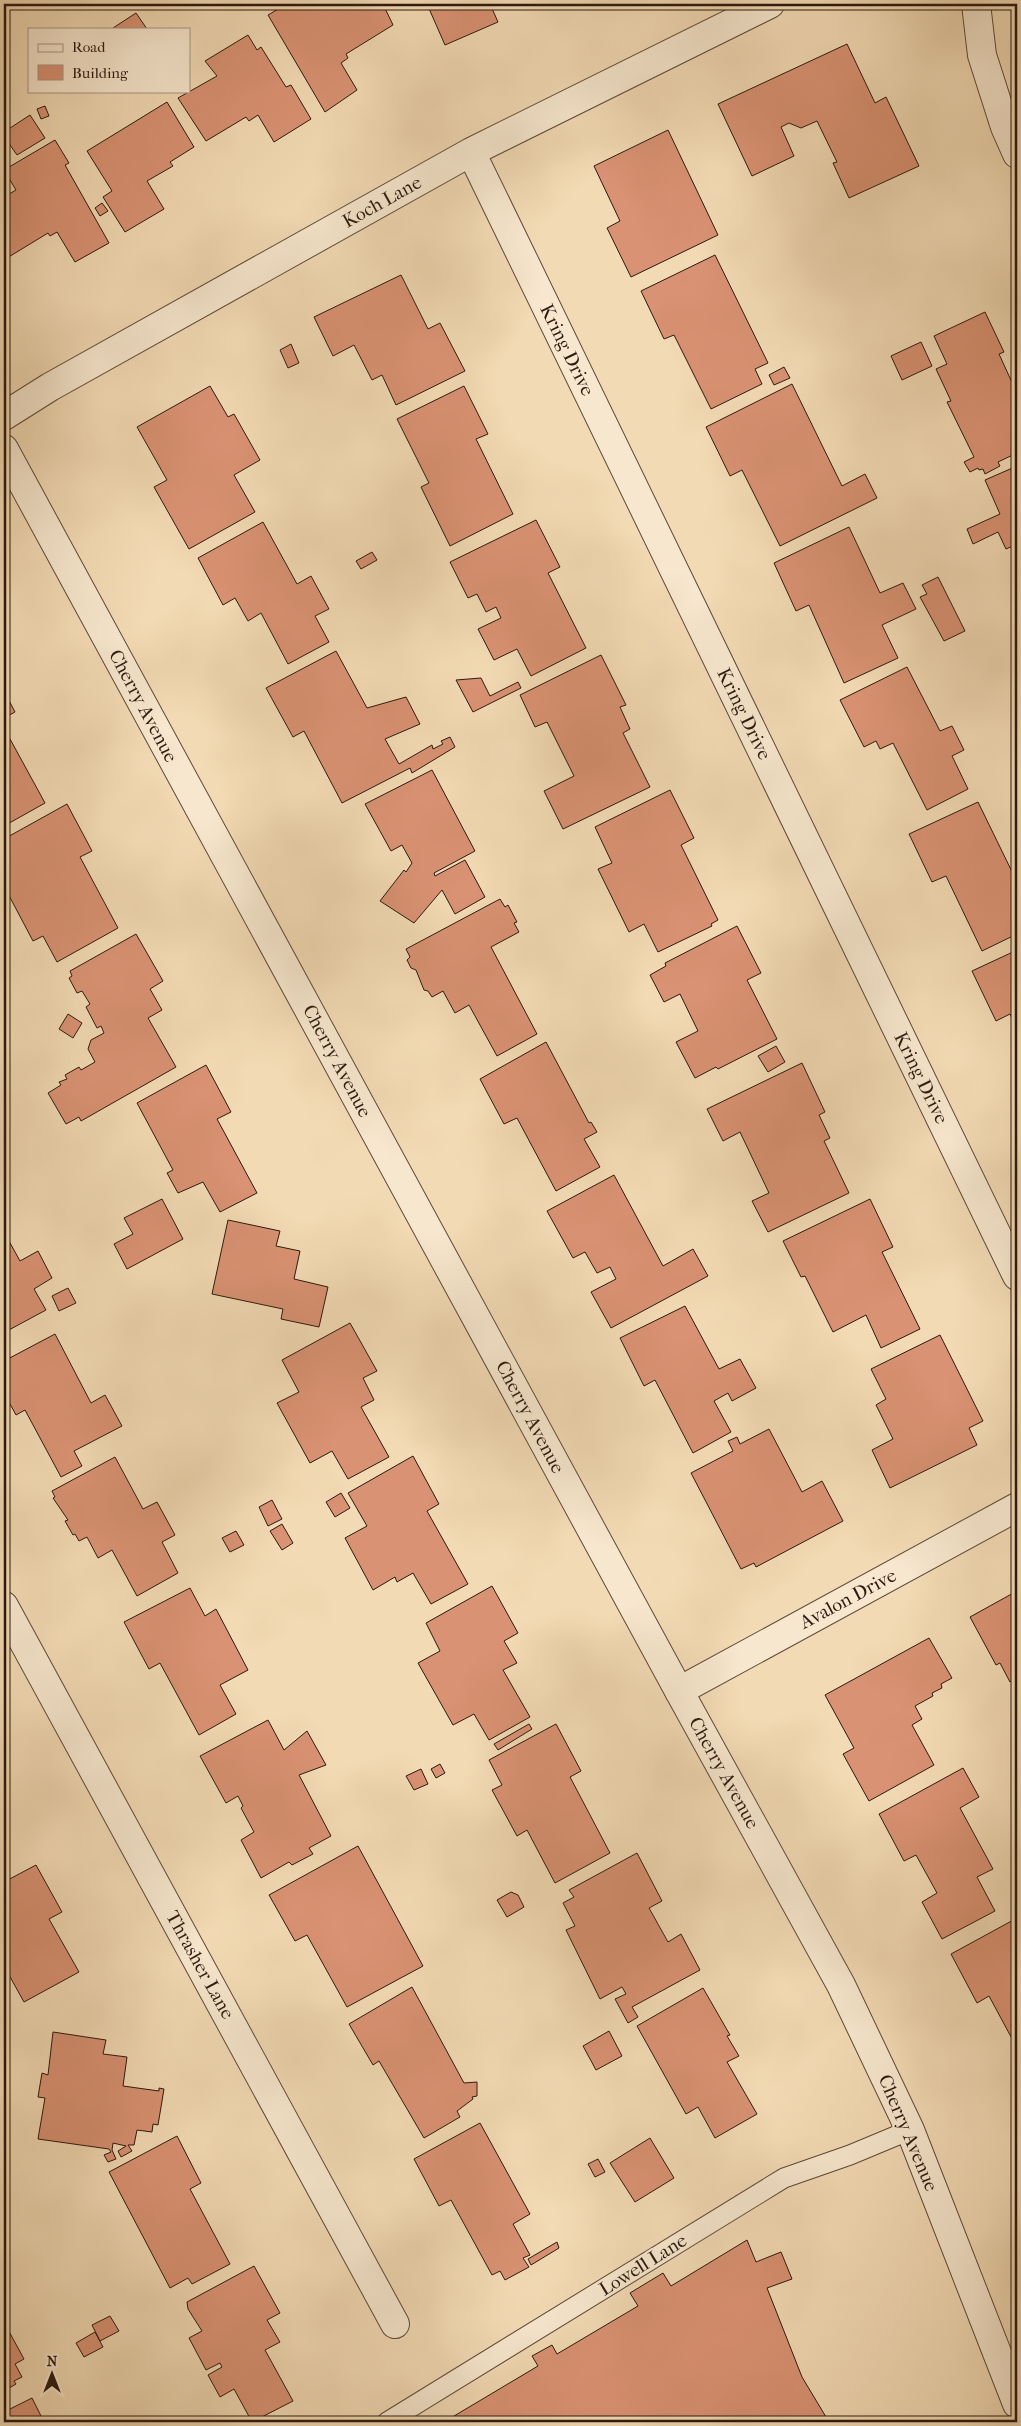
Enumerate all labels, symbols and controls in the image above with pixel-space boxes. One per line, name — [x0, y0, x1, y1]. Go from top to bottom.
legend — [28, 28, 190, 92]
text: Road — [72, 38, 106, 56]
text: Building — [72, 64, 129, 82]
street label: Koch Lane — [339, 171, 425, 233]
street label: Kring Drive — [535, 301, 599, 399]
street label: Cherry Avenue — [104, 646, 182, 766]
street label: Kring Drive — [712, 665, 776, 763]
street label: Cherry Avenue — [298, 1001, 376, 1121]
street label: Kring Drive — [889, 1029, 953, 1127]
street label: Cherry Avenue — [491, 1357, 569, 1477]
street label: Avalon Drive — [795, 1564, 900, 1634]
street label: Cherry Avenue — [684, 1713, 764, 1833]
street label: Thrasher Lane — [161, 1907, 239, 2023]
street label: Cherry Avenue — [874, 2071, 942, 2195]
street label: Lowell Lane — [595, 2229, 691, 2301]
north arrow — [28, 2348, 78, 2398]
text: N — [47, 2353, 58, 2370]

